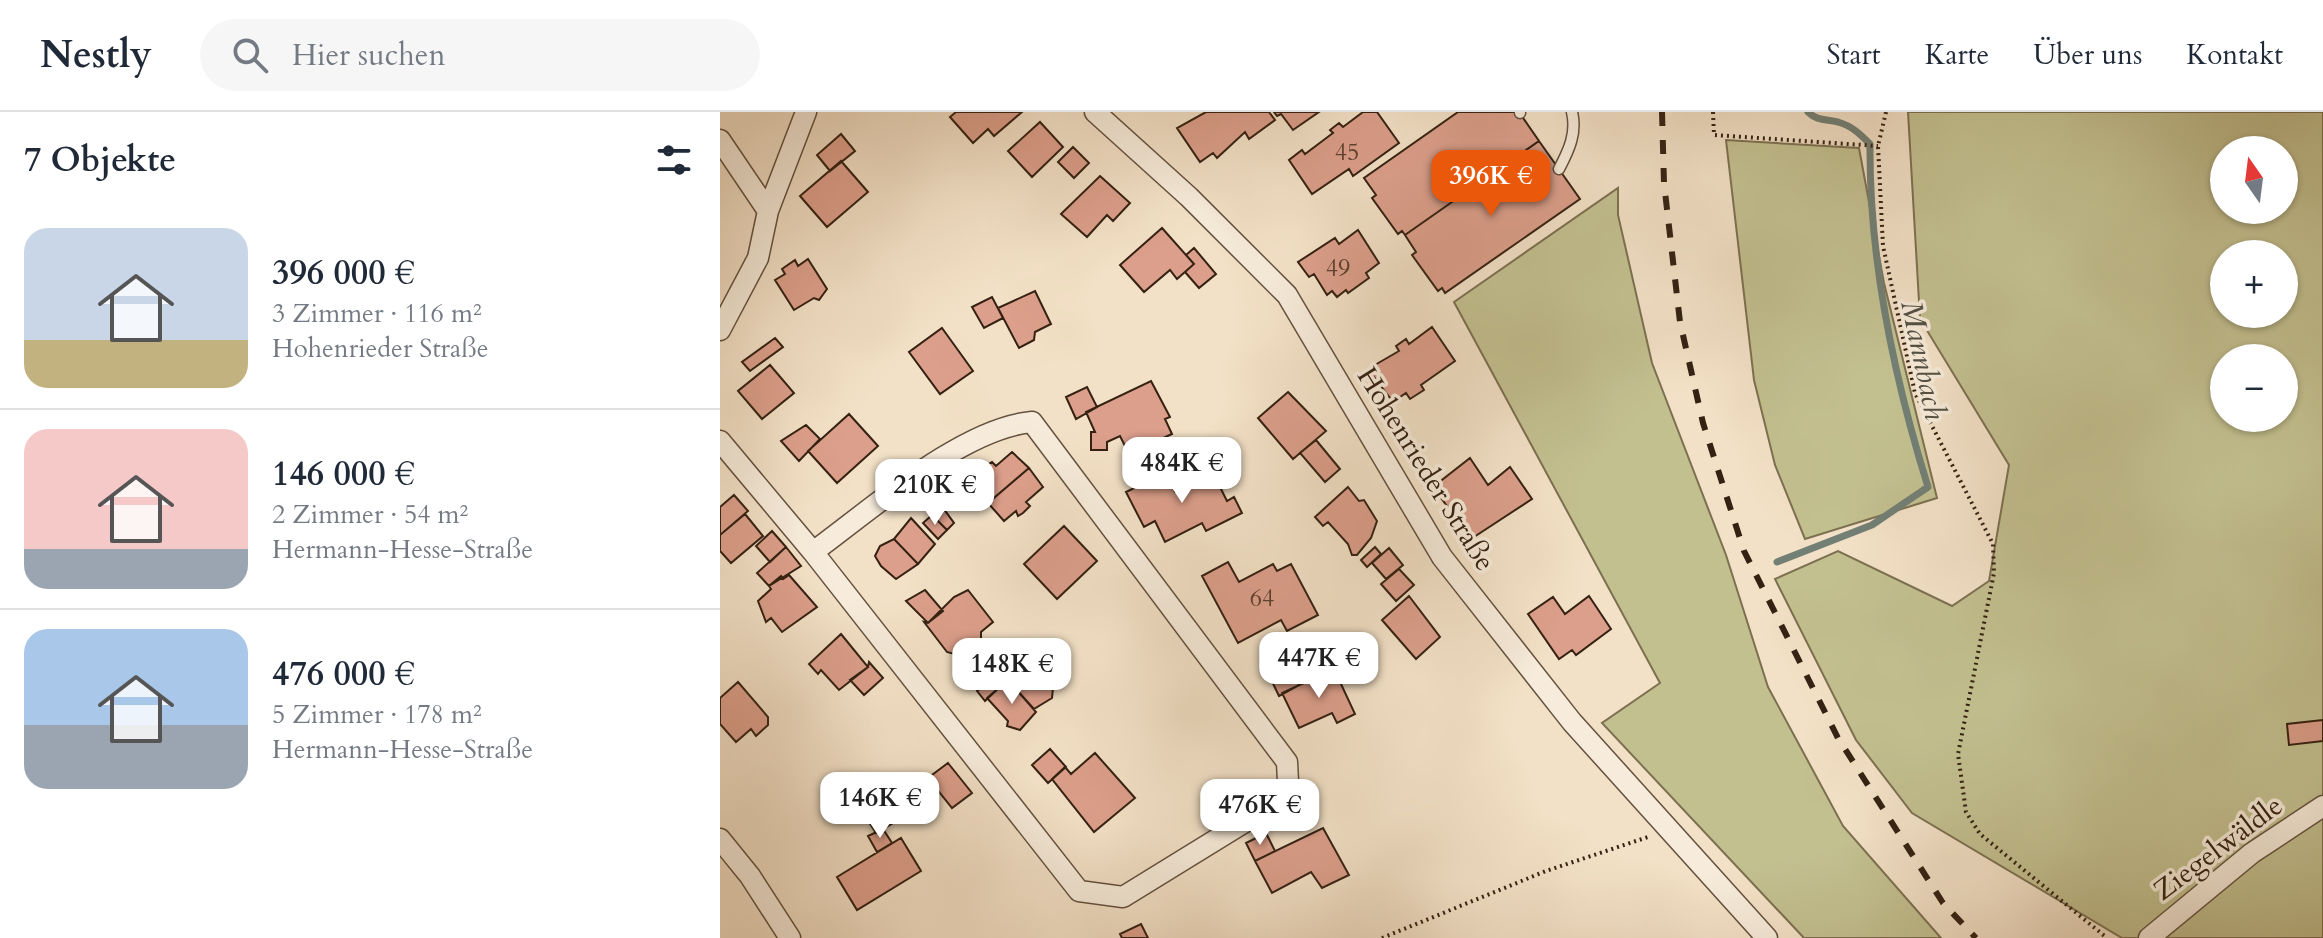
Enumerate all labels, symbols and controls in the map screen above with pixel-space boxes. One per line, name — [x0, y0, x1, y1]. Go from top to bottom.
search box — [200, 19, 760, 91]
text: Nestly — [40, 29, 152, 81]
icon: search — [228, 33, 272, 77]
text: Hier suchen — [292, 35, 445, 76]
text: Start — [1827, 36, 1881, 74]
text: Karte — [1925, 36, 1989, 74]
text: Über uns — [2033, 36, 2142, 74]
text: Kontakt — [2186, 36, 2283, 74]
house number: 45 — [1335, 136, 1359, 169]
north arrow — [2210, 136, 2298, 224]
map controls — [2210, 136, 2298, 432]
text: 7 Objekte — [24, 137, 176, 183]
icon: filters — [652, 138, 696, 182]
pin: 396K € — [1426, 150, 1556, 218]
text: 396K € — [1449, 158, 1533, 193]
button: + — [2210, 240, 2298, 328]
text: 396 000 € — [272, 250, 415, 296]
house number: 49 — [1326, 252, 1350, 285]
icon: home — [88, 260, 184, 356]
text: 3 Zimmer · 116 m² — [272, 296, 482, 331]
water label: Mannbach — [1890, 297, 1956, 424]
text: Hohenrieder Straße — [272, 331, 489, 366]
button: − — [2210, 344, 2298, 432]
street label: Hohenrieder Straße — [1348, 360, 1504, 578]
pin: 484K € — [1117, 437, 1247, 505]
text: 484K € — [1140, 445, 1224, 480]
text: 146 000 € — [272, 451, 415, 497]
pin: 210K € — [870, 459, 1000, 527]
icon: home — [88, 461, 184, 557]
text: 210K € — [893, 467, 977, 502]
text: 2 Zimmer · 54 m² — [272, 497, 468, 532]
text: Hermann-Hesse-Straße — [272, 532, 533, 567]
house number: 64 — [1250, 582, 1274, 615]
pin: 447K € — [1254, 632, 1384, 700]
pin: 148K € — [947, 638, 1077, 706]
text: 447K € — [1277, 640, 1361, 675]
text: 148K € — [970, 646, 1054, 681]
text: 476 000 € — [272, 651, 415, 697]
icon: home — [88, 661, 184, 757]
text: 5 Zimmer · 178 m² — [272, 697, 482, 732]
text: Hermann-Hesse-Straße — [272, 732, 533, 767]
pin: 146K € — [815, 772, 945, 840]
pin: 476K € — [1195, 779, 1325, 847]
text: 146K € — [838, 780, 922, 815]
text: 476K € — [1218, 787, 1302, 822]
street label: Ziegelwäldle — [2146, 787, 2290, 909]

